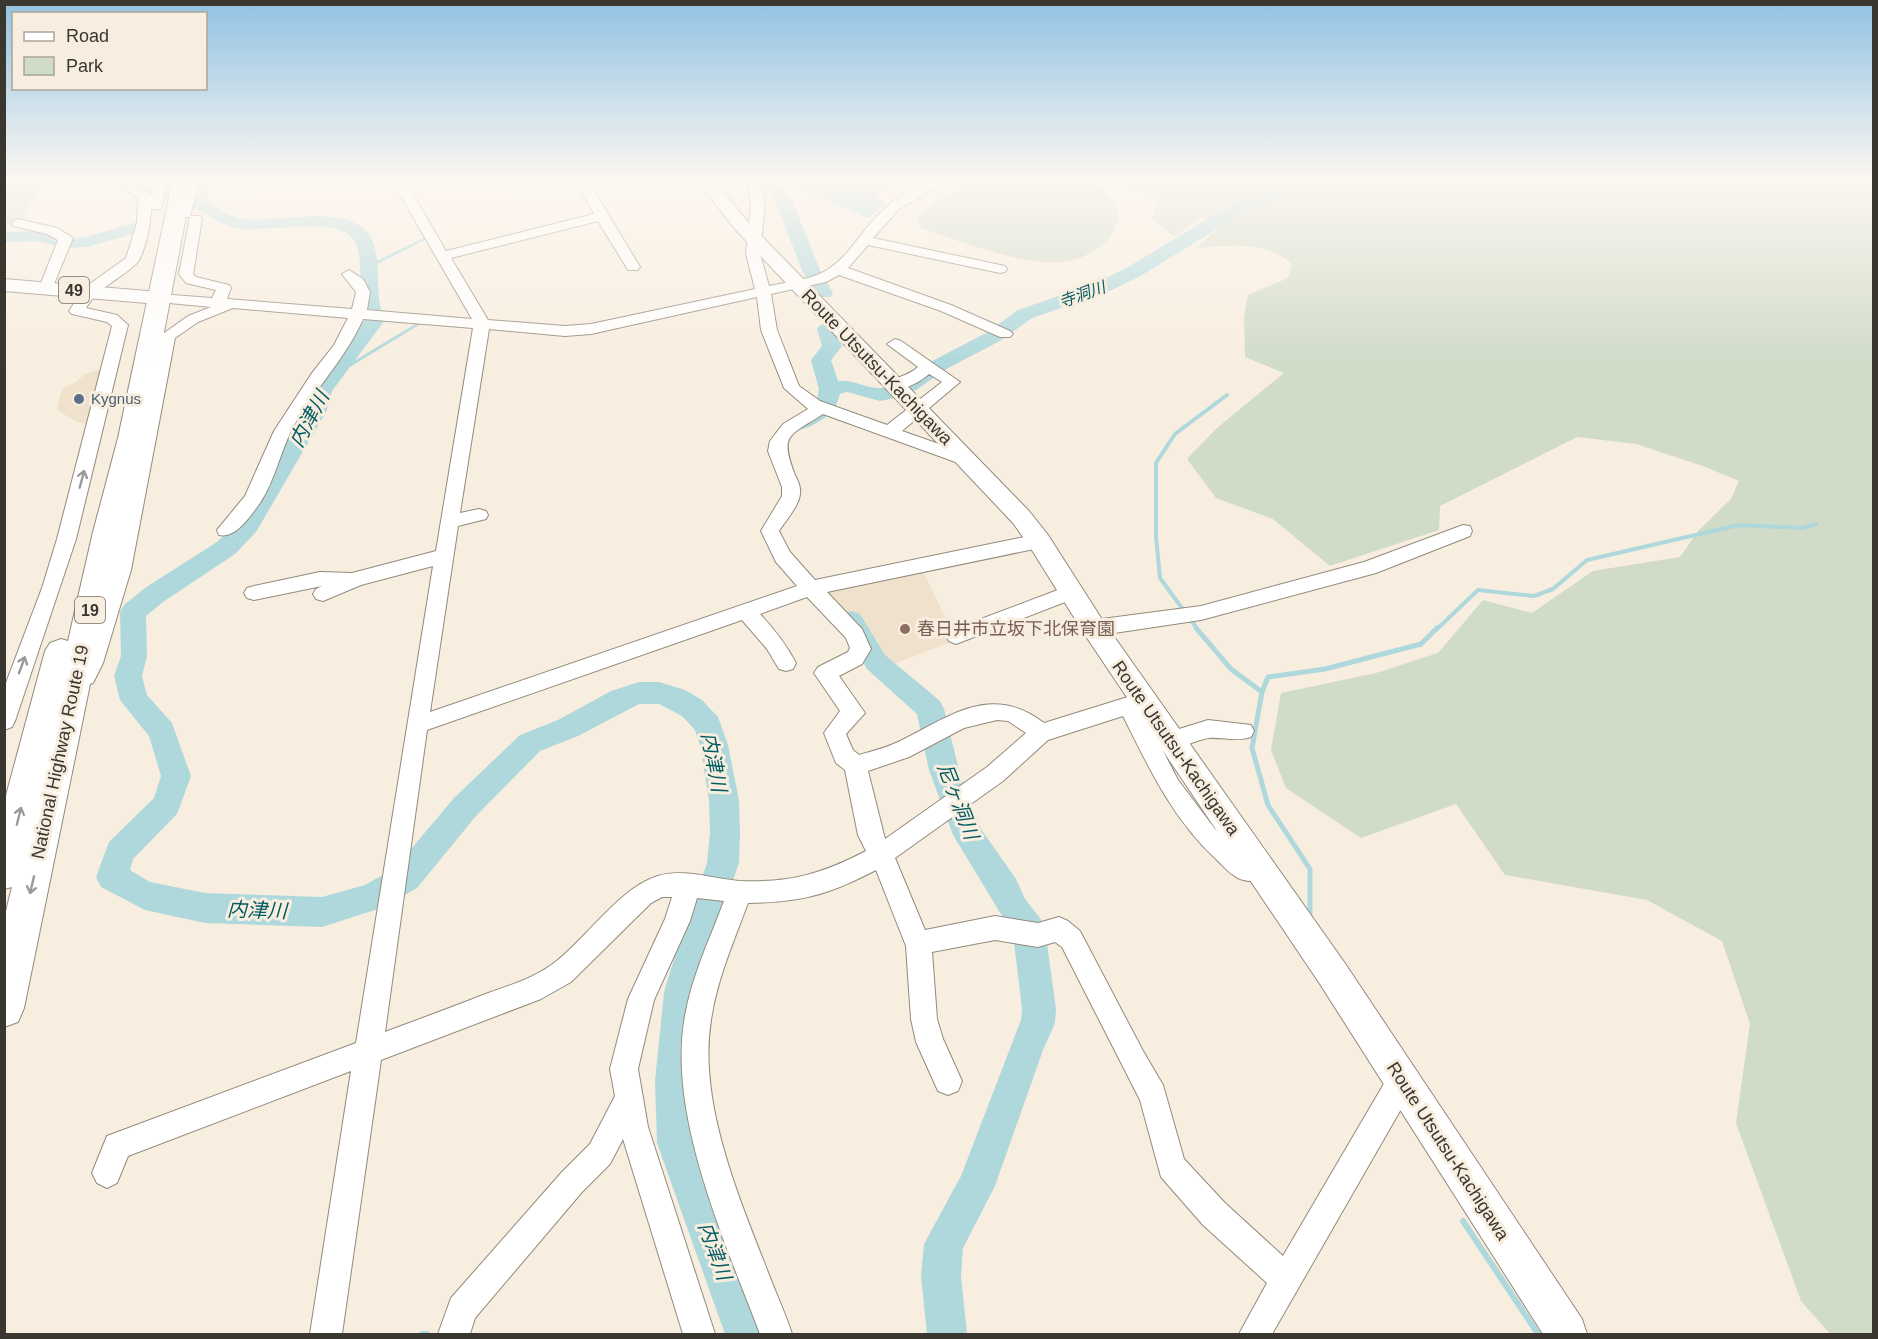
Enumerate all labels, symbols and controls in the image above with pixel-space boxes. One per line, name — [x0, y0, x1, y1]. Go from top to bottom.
legend — [12, 12, 207, 90]
text: Road — [66, 26, 109, 46]
text: Park — [66, 56, 104, 76]
road number: 49 — [59, 277, 89, 303]
water label: 寺洞川 — [1057, 278, 1110, 311]
street label: Route Utsutsu-Kachigawa — [798, 285, 957, 450]
water label: 内津川 — [285, 386, 334, 451]
place label: Kygnus — [91, 390, 141, 407]
marker: Kygnus — [72, 392, 86, 406]
one-way arrow — [76, 470, 88, 489]
road number: 19 — [75, 597, 105, 623]
place label: 春日井市立坂下北保育園 — [917, 619, 1115, 639]
marker: 春日井市立坂下北保育園 — [898, 622, 912, 636]
street label: National Highway Route 19 — [28, 643, 92, 861]
one-way arrow — [17, 656, 28, 675]
street label: Route Utsutsu-Kachigawa — [1108, 657, 1244, 840]
water label: 内津川 — [697, 730, 731, 796]
water label: 尼ヶ洞川 — [933, 760, 983, 844]
one-way arrow — [13, 807, 25, 826]
one-way arrow — [26, 875, 38, 894]
water label: 内津川 — [227, 898, 289, 922]
street label: Route Utsutsu-Kachigawa — [1383, 1058, 1514, 1245]
water label: 内津川 — [694, 1219, 736, 1285]

